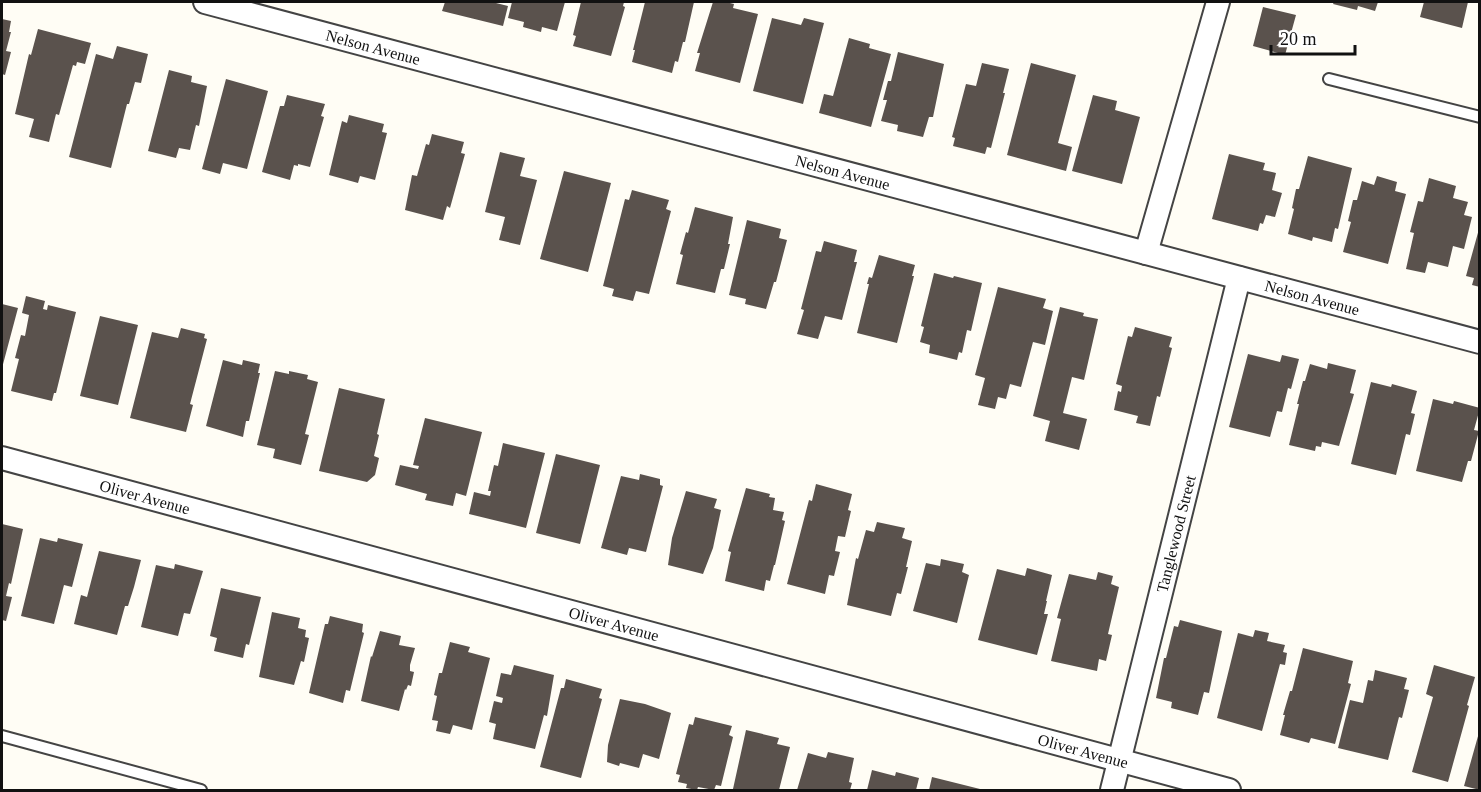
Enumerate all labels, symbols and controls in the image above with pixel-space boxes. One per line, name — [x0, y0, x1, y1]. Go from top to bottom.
scale bar — [1271, 18, 1355, 56]
street label: Nelson Avenue — [324, 26, 422, 68]
text: 20 m — [1280, 29, 1317, 49]
street label: Nelson Avenue — [794, 151, 892, 193]
street label: Nelson Avenue — [1263, 277, 1361, 318]
street label: Tanglewood Street — [1153, 473, 1198, 594]
street label: Oliver Avenue — [98, 476, 192, 517]
street label: Oliver Avenue — [567, 603, 661, 644]
street label: Oliver Avenue — [1036, 730, 1130, 771]

